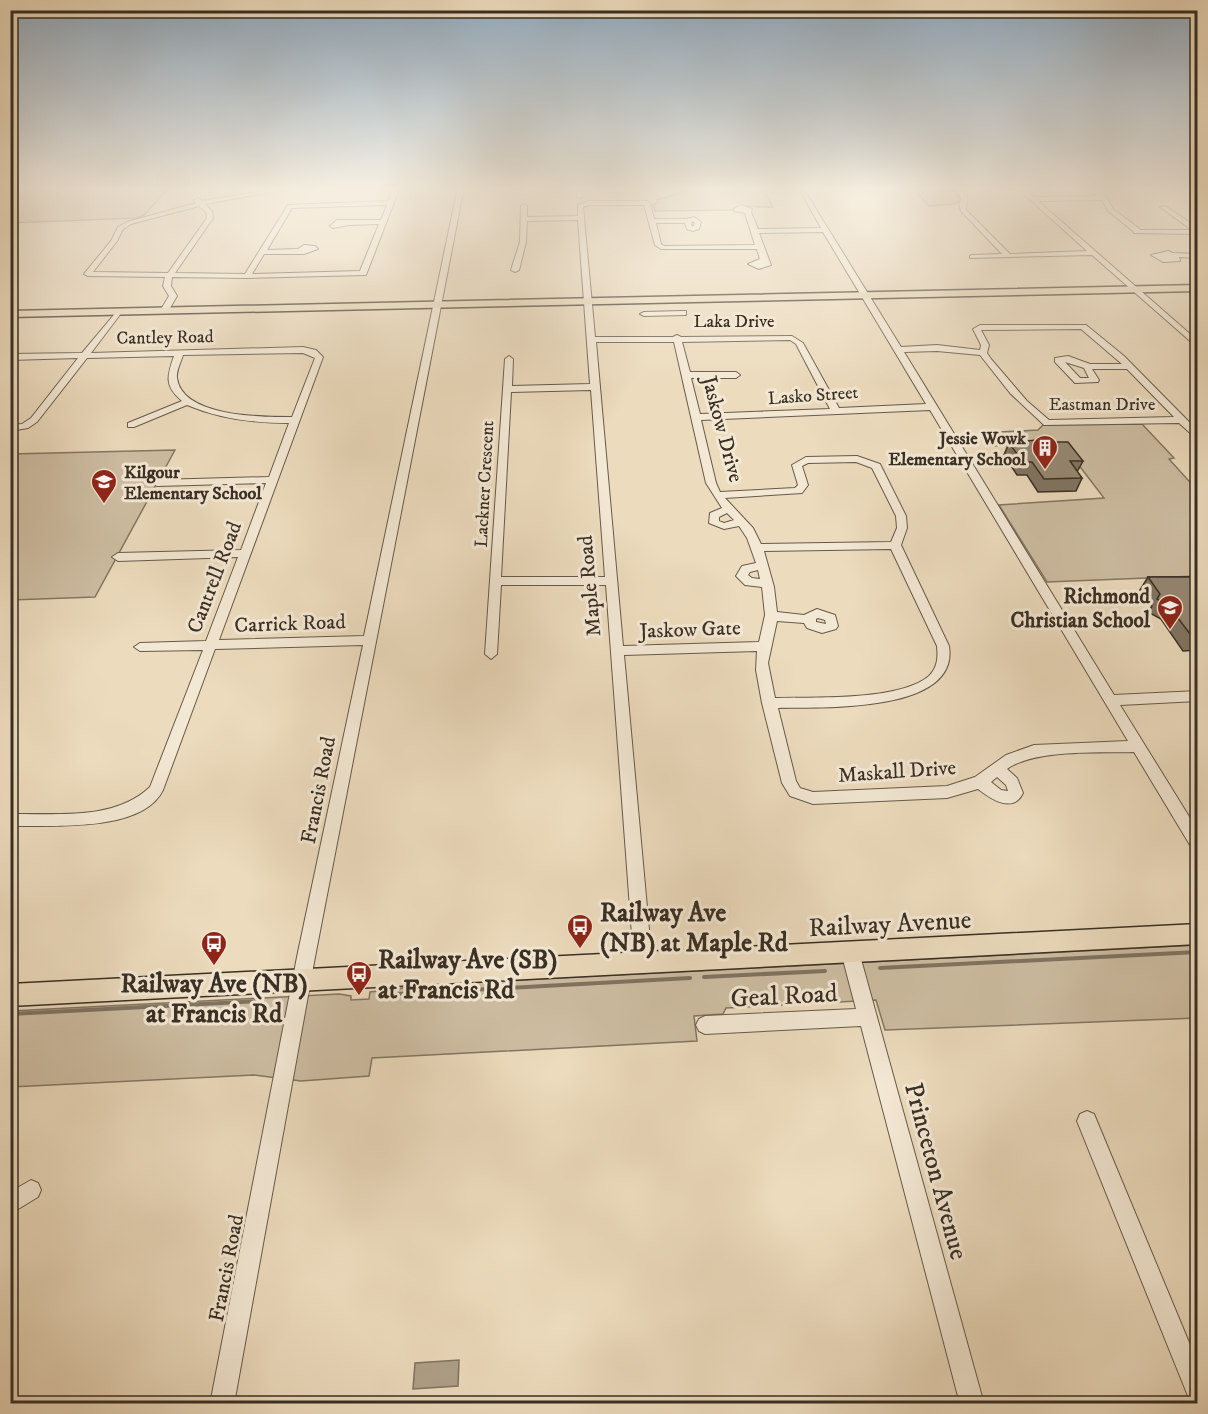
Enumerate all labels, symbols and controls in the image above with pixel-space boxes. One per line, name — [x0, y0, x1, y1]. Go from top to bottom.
street label: Laka Drive — [693, 311, 775, 333]
street label: Cantley Road — [116, 326, 214, 350]
street label: Jaskow Drive — [695, 371, 749, 486]
street label: Lasko Street — [767, 382, 859, 410]
street label: Eastman Drive — [1049, 394, 1155, 416]
street label: Lackner Crescent — [471, 420, 499, 548]
place label: Jessie Wowk Elementary School — [888, 428, 1027, 471]
building icon: Jessie Wowk Elementary School — [1030, 433, 1060, 471]
place label: Kilgour Elementary School — [124, 462, 262, 505]
school or university icon: Kilgour Elementary School — [89, 467, 119, 505]
street label: Cantrell Road — [182, 517, 248, 637]
street label: Maple Road — [573, 534, 607, 638]
place label: Richmond Christian School — [1011, 584, 1151, 634]
school or university icon: Richmond Christian School — [1155, 593, 1185, 631]
street label: Carrick Road — [234, 609, 347, 639]
street label: Jaskow Gate — [637, 615, 741, 645]
street label: Francis Road — [296, 734, 342, 846]
street label: Maskall Drive — [837, 755, 957, 789]
place label: Railway Ave (NB) at Maple Rd — [600, 897, 789, 960]
street label: Railway Avenue — [808, 904, 972, 945]
bus stop icon: Railway Ave (NB) at Maple Rd — [565, 912, 595, 950]
bus stop icon: Railway Ave (NB) at Francis Rd — [199, 929, 229, 967]
place label: Railway Ave (SB) at Francis Rd — [378, 944, 557, 1007]
bus stop icon: Railway Ave (SB) at Francis Rd — [344, 959, 374, 997]
place label: Railway Ave (NB) at Francis Rd — [120, 968, 308, 1031]
street label: Geal Road — [730, 977, 838, 1016]
street label: Princeton Avenue — [896, 1079, 975, 1264]
street label: Francis Road — [204, 1212, 250, 1324]

